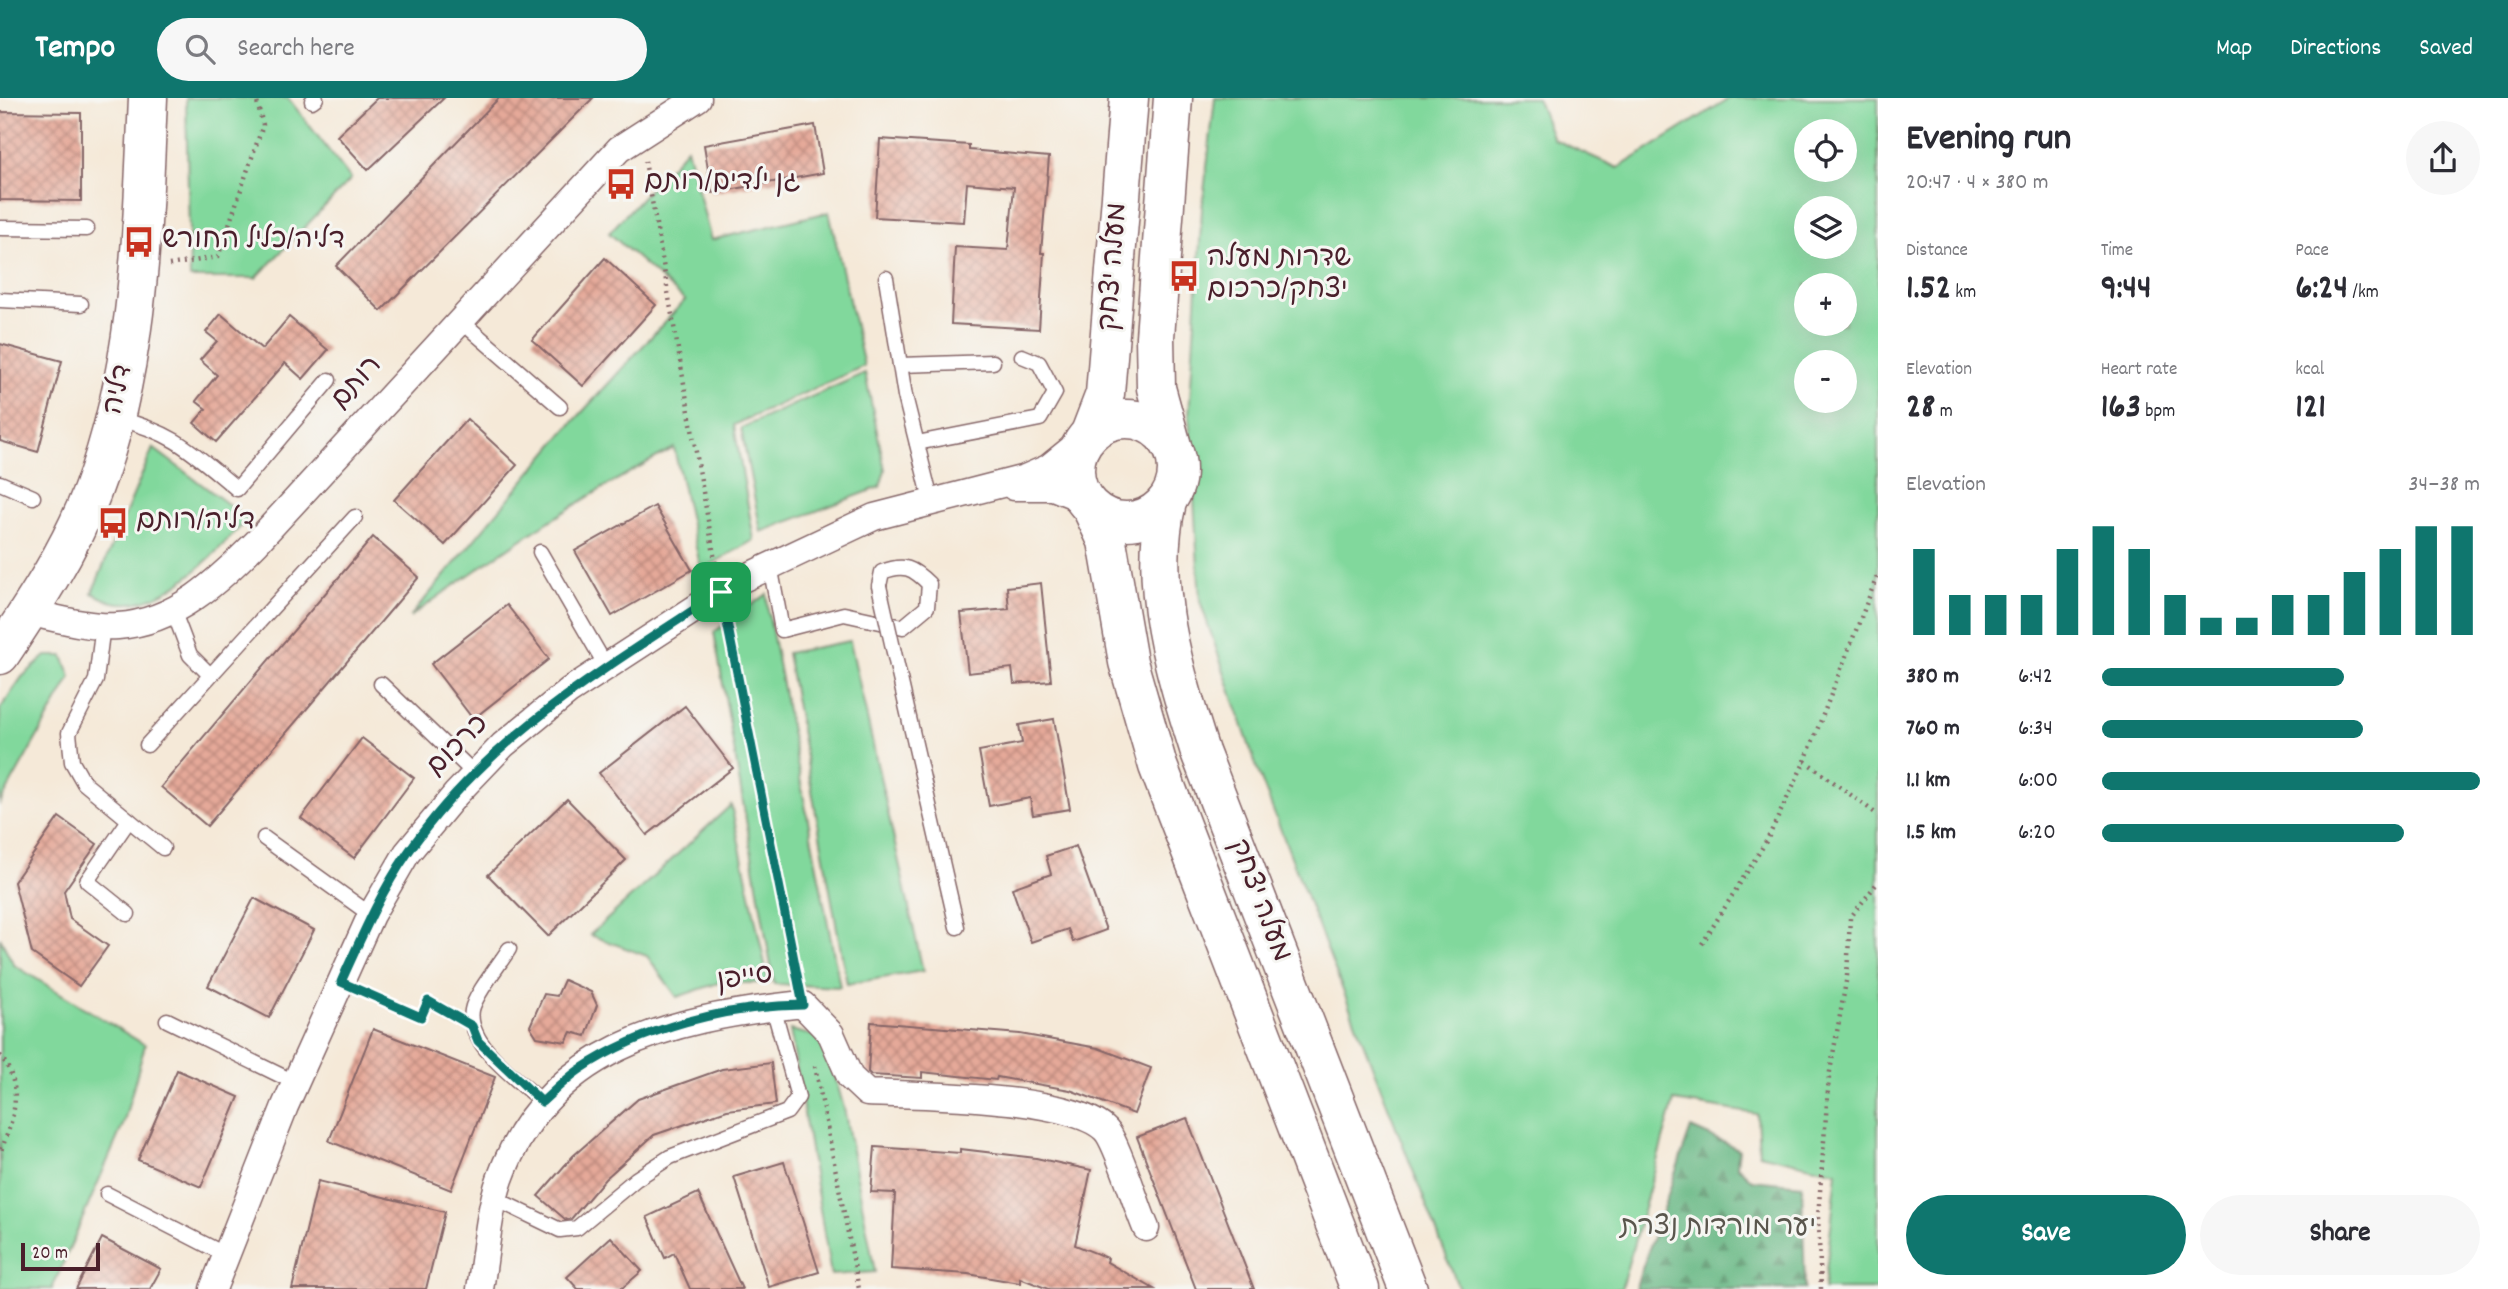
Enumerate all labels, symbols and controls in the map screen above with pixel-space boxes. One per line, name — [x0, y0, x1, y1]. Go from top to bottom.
search box — [157, 18, 647, 81]
text: Tempo — [35, 26, 115, 73]
icon: search — [181, 30, 219, 68]
text: Search here — [237, 31, 355, 68]
text: Map — [2216, 32, 2252, 66]
text: Directions — [2290, 32, 2381, 66]
text: Saved — [2419, 32, 2473, 66]
text: Evening run — [1906, 113, 2071, 168]
map controls — [1794, 119, 1857, 413]
button: locate — [1794, 119, 1857, 182]
button: share — [2406, 121, 2480, 195]
place label: גן ילדים/רותם — [644, 164, 801, 204]
bus stop icon: גן ילדים/רותם — [604, 167, 638, 201]
text: 20:47 · 4 × 380 m — [1906, 167, 2049, 200]
button: layers — [1794, 196, 1857, 259]
street label: מעלה יצחק — [1091, 201, 1139, 333]
place label: דליה/כליל החורש — [162, 222, 345, 262]
bus stop icon: דליה/כליל החורש — [122, 225, 156, 259]
text: Distance — [1906, 238, 1968, 265]
text: Time — [2101, 238, 2133, 265]
text: Pace — [2295, 238, 2329, 265]
place label: שדרות מעלה יצחק/כרכום — [1207, 240, 1351, 312]
bus stop icon: שדרות מעלה יצחק/כרכום — [1167, 259, 1201, 293]
text: 1.52 — [1906, 265, 1951, 315]
text: 9:44 — [2101, 265, 2152, 315]
text: 6:24 — [2295, 265, 2348, 315]
button: + — [1794, 273, 1857, 336]
text: km — [1951, 280, 1976, 307]
text: /km — [2348, 280, 2379, 307]
street label: רותם — [323, 348, 393, 420]
button: − — [1794, 350, 1857, 413]
text: Elevation — [1906, 357, 1972, 384]
text: Heart rate — [2101, 357, 2177, 384]
text: kcal — [2295, 357, 2324, 384]
street label: דליה — [95, 361, 145, 419]
text: 28 — [1906, 384, 1935, 434]
text: 163 — [2101, 384, 2141, 434]
text: 121 — [2295, 384, 2326, 434]
text: m — [1935, 399, 1953, 426]
text: bpm — [2141, 399, 2175, 426]
text: Elevation — [1906, 469, 1986, 502]
text: 34–38 m — [2408, 469, 2480, 502]
place label: דליה/רותם — [136, 503, 255, 543]
bus stop icon: דליה/רותם — [96, 506, 130, 540]
pin — [691, 562, 751, 622]
icon: arrive — [702, 573, 740, 611]
text: 380 m — [1906, 661, 1959, 694]
text: 6:42 — [2018, 661, 2053, 694]
street label: כרכום — [419, 707, 499, 787]
text: 760 m — [1906, 713, 1960, 746]
text: 6:34 — [2018, 713, 2053, 746]
text: 1.1 km — [1906, 765, 1950, 798]
text: 6:00 — [2018, 765, 2058, 798]
text: 1.5 km — [1906, 817, 1956, 850]
text: 6:20 — [2018, 817, 2056, 850]
street label: מעלה יצחק — [1216, 834, 1300, 968]
street label: סייפן — [714, 956, 776, 1004]
button: Save — [1906, 1195, 2186, 1275]
button: Share — [2200, 1195, 2480, 1275]
park label: יער מורדות נצרת — [1618, 1209, 1816, 1249]
scale bar — [21, 1240, 100, 1272]
text: 20 m — [32, 1241, 68, 1268]

